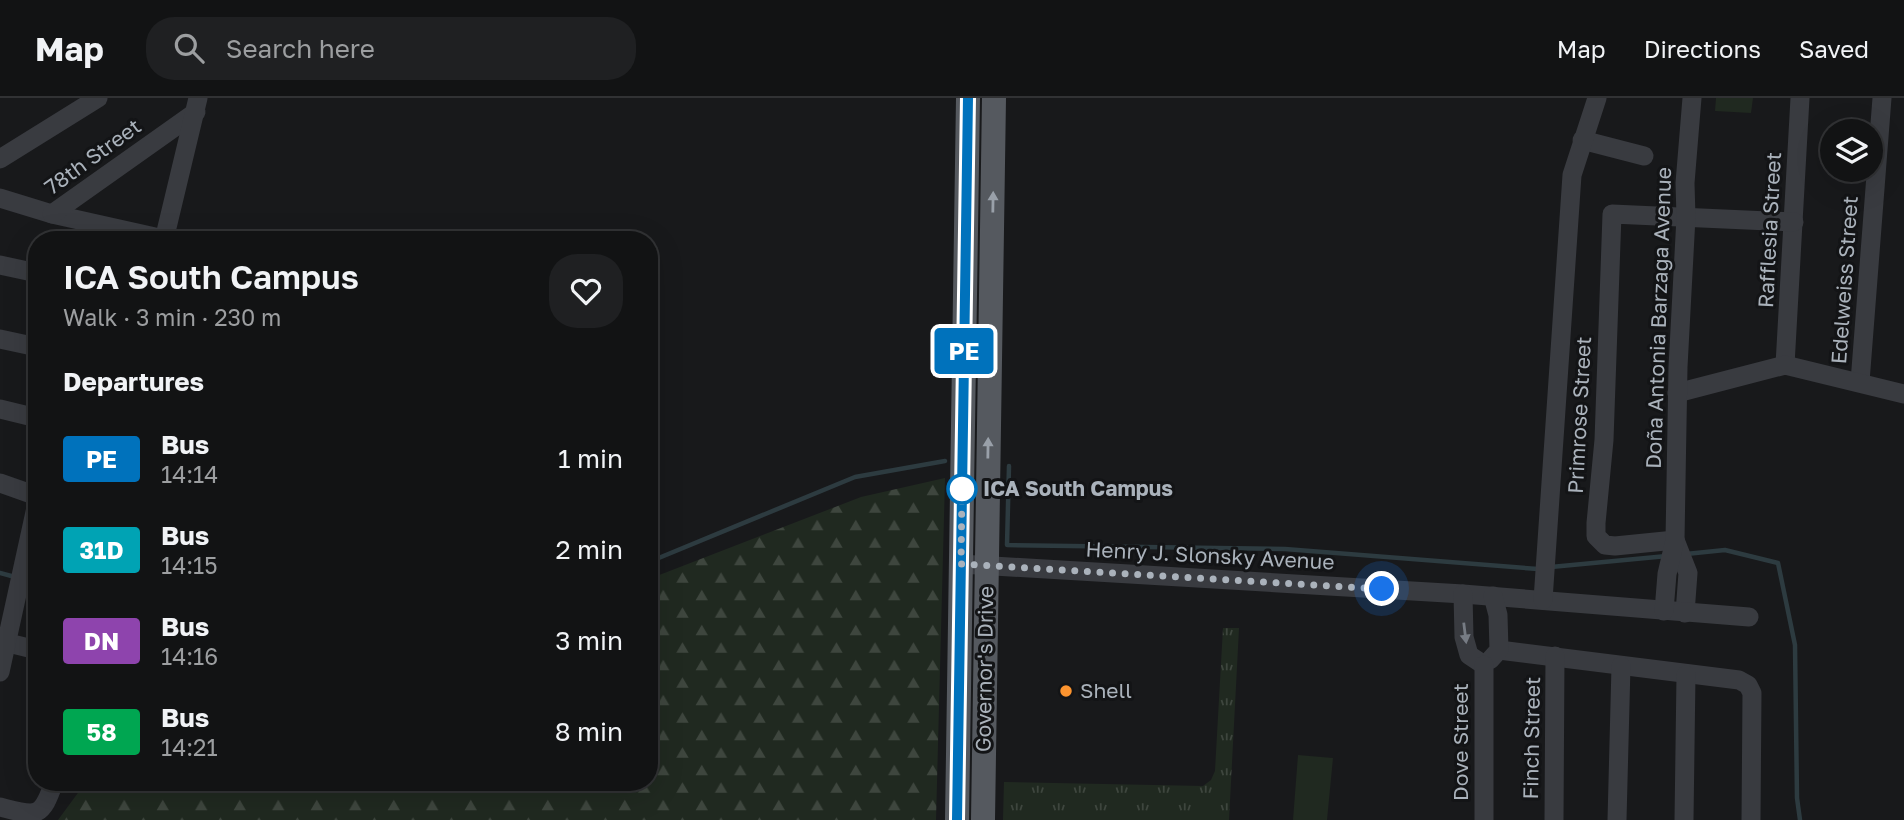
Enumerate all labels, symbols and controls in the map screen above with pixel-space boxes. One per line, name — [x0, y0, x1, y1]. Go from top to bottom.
search box — [146, 17, 636, 80]
text: Map — [35, 29, 104, 68]
icon: search — [170, 29, 208, 67]
text: Search here — [226, 33, 375, 64]
text: Map — [1557, 34, 1606, 63]
text: Directions — [1644, 34, 1761, 63]
text: Saved — [1799, 34, 1869, 63]
street label: 78th Street — [39, 113, 146, 200]
map controls — [1820, 119, 1883, 182]
button: layers — [1820, 119, 1883, 182]
street label: Rafflesia Street — [1752, 151, 1786, 309]
street label: Doña Antonia Barzaga Avenue — [1640, 167, 1676, 469]
one-way arrow — [987, 191, 998, 213]
street label: Edelweiss Street — [1825, 195, 1863, 365]
button: heart — [549, 254, 623, 328]
text: ICA South Campus — [63, 257, 359, 296]
text: Walk · 3 min · 230 m — [63, 303, 281, 331]
line badge: PE — [932, 328, 996, 374]
text: PE — [948, 336, 980, 365]
street label: Primrose Street — [1562, 336, 1596, 494]
text: Departures — [63, 366, 204, 397]
text: Bus — [161, 429, 209, 460]
one-way arrow — [982, 437, 994, 459]
text: 1 min — [558, 443, 623, 474]
text: PE — [86, 444, 117, 473]
text: 14:14 — [161, 460, 218, 488]
marker: ICA South Campus — [947, 474, 977, 504]
place label: ICA South Campus — [983, 475, 1173, 501]
text: Bus — [161, 520, 209, 551]
text: 2 min — [555, 534, 623, 565]
text: 31D — [79, 535, 124, 564]
street label: Henry J. Slonsky Avenue — [1085, 535, 1335, 575]
text: 14:15 — [161, 551, 218, 579]
your location — [1364, 571, 1399, 606]
street label: Governor's Drive — [970, 586, 998, 752]
text: Bus — [161, 611, 209, 642]
one-way arrow — [1459, 622, 1470, 644]
text: 3 min — [555, 625, 623, 656]
text: DN — [84, 626, 119, 655]
text: 14:16 — [161, 642, 218, 670]
street label: Finch Street — [1517, 676, 1545, 800]
place label: Shell — [1080, 677, 1132, 703]
marker: Shell — [1058, 683, 1074, 699]
street label: Dove Street — [1447, 683, 1473, 801]
text: Bus — [161, 702, 209, 733]
text: 8 min — [555, 716, 623, 747]
text: 58 — [87, 717, 117, 746]
text: 14:21 — [161, 733, 218, 761]

